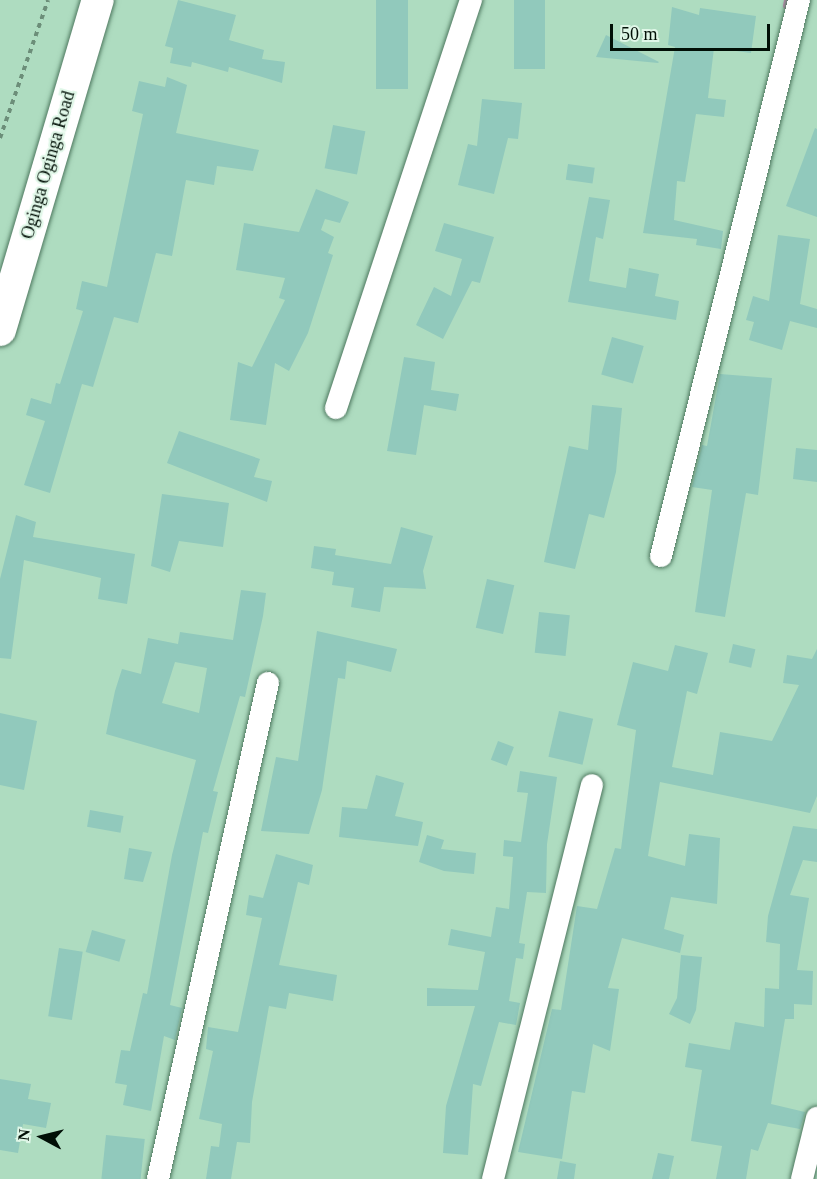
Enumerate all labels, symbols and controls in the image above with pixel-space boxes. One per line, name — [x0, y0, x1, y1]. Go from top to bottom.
scale bar — [613, 12, 774, 50]
text: 50 m — [621, 24, 658, 44]
street label: Oginga Oginga Road — [17, 88, 79, 242]
north arrow — [12, 1107, 72, 1167]
text: N — [14, 1128, 33, 1142]

